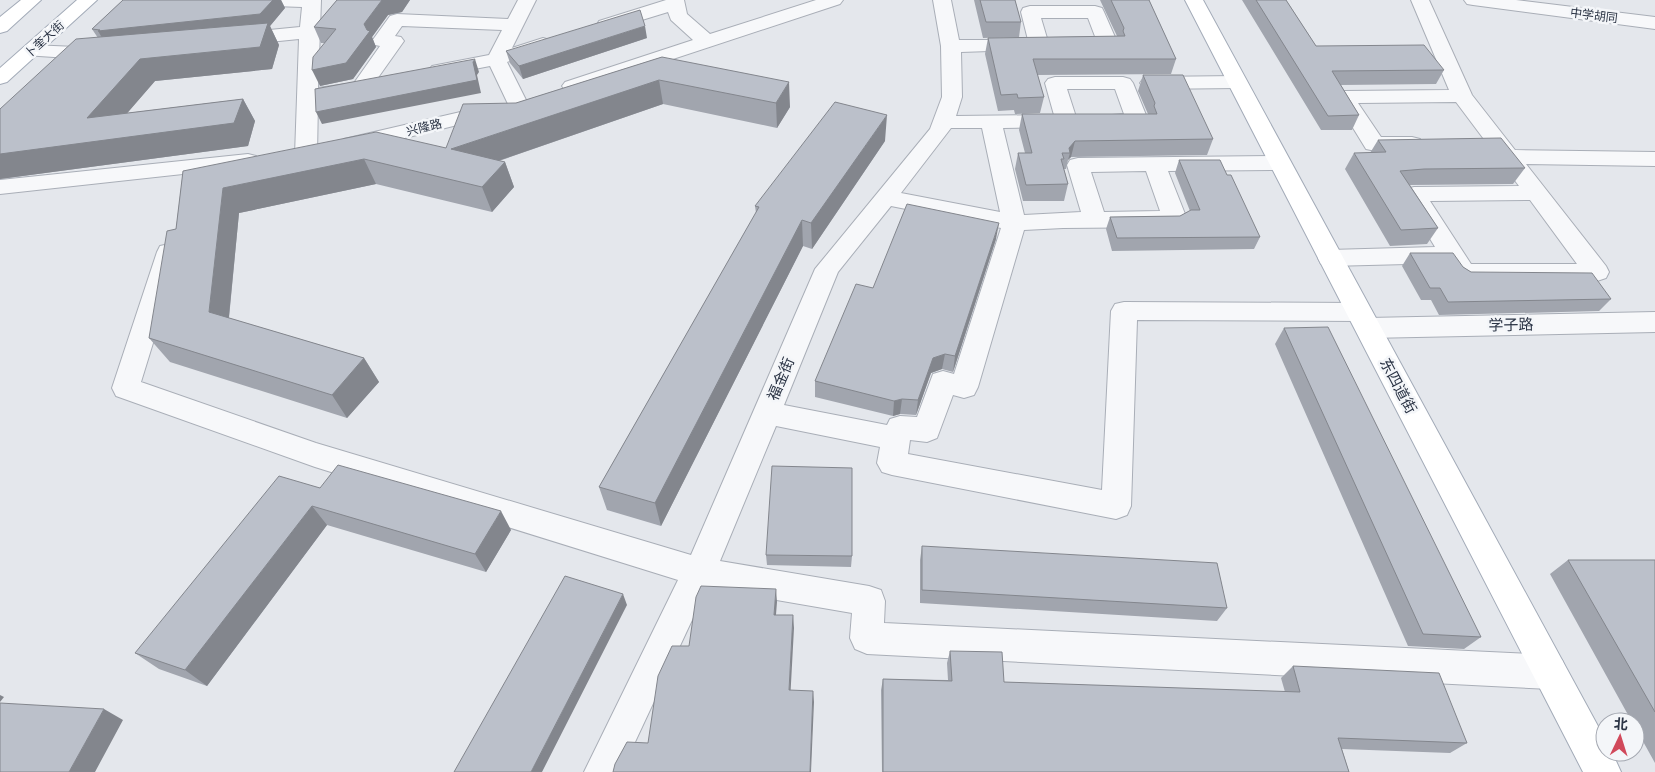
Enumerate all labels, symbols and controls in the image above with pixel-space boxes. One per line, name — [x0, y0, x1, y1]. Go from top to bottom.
street label: 中学胡同 — [1569, 5, 1619, 25]
street label: 卜奎大街 — [21, 17, 67, 61]
street label: 兴隆路 — [405, 115, 443, 139]
street label: 学子路 — [1488, 316, 1534, 334]
street label: 福金街 — [764, 355, 798, 403]
street label: 东四道街 — [1376, 355, 1420, 417]
north arrow — [1595, 712, 1645, 762]
text: 北 — [1613, 715, 1629, 733]

